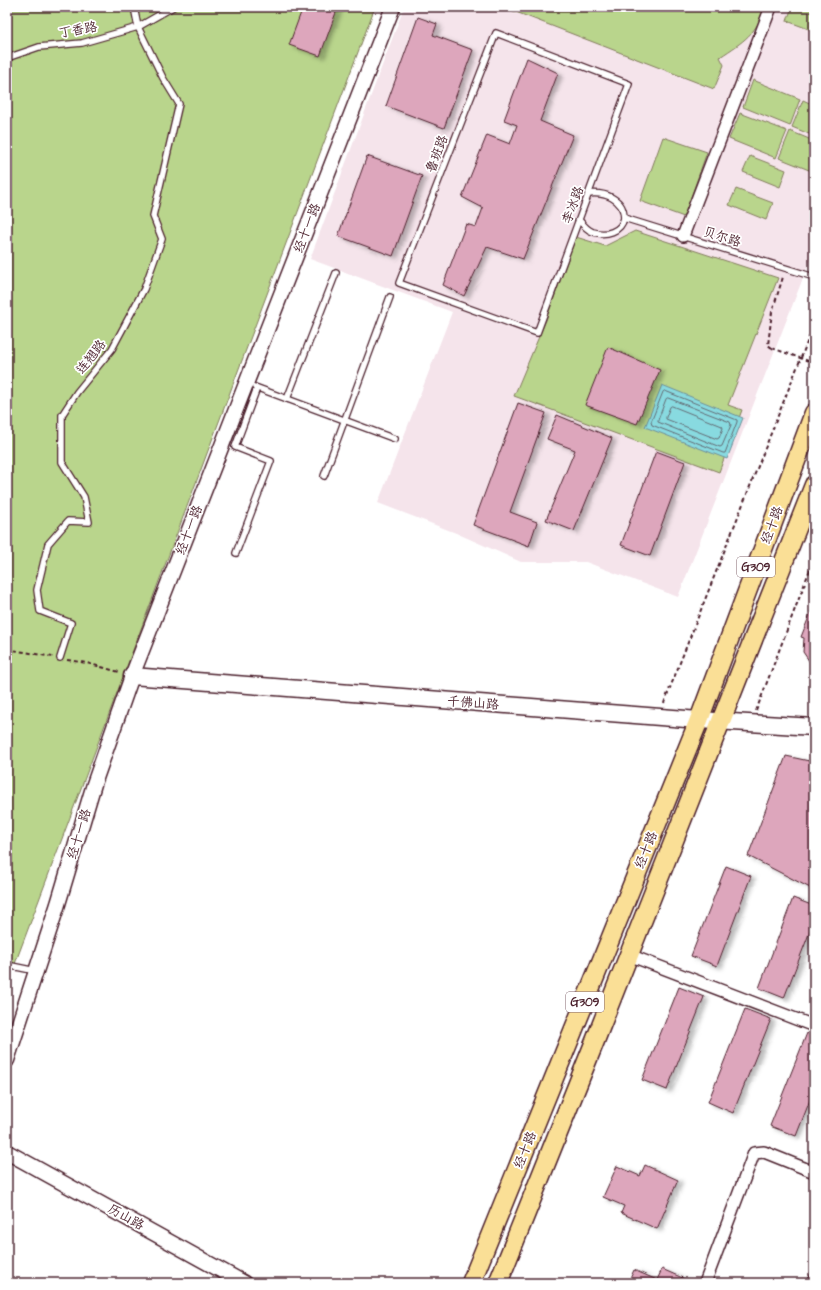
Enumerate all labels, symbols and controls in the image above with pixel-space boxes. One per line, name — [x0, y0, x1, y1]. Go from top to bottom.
street label: 丁香路 — [57, 18, 99, 42]
street label: 鲁班路 — [422, 133, 452, 175]
street label: 李冰路 — [558, 184, 588, 226]
street label: 经十一路 — [289, 200, 325, 256]
street label: 贝尔路 — [701, 223, 743, 251]
street label: 连翘路 — [72, 336, 110, 378]
street label: 经十一路 — [171, 502, 207, 558]
street label: 经十路 — [757, 504, 787, 546]
road number: G309 — [737, 557, 775, 577]
street label: 千佛山路 — [446, 692, 500, 714]
street label: 经十一路 — [63, 806, 95, 862]
street label: 经十路 — [630, 829, 662, 871]
road number: G309 — [566, 992, 604, 1012]
street label: 经十路 — [509, 1129, 541, 1171]
street label: 历山路 — [105, 1200, 147, 1234]

